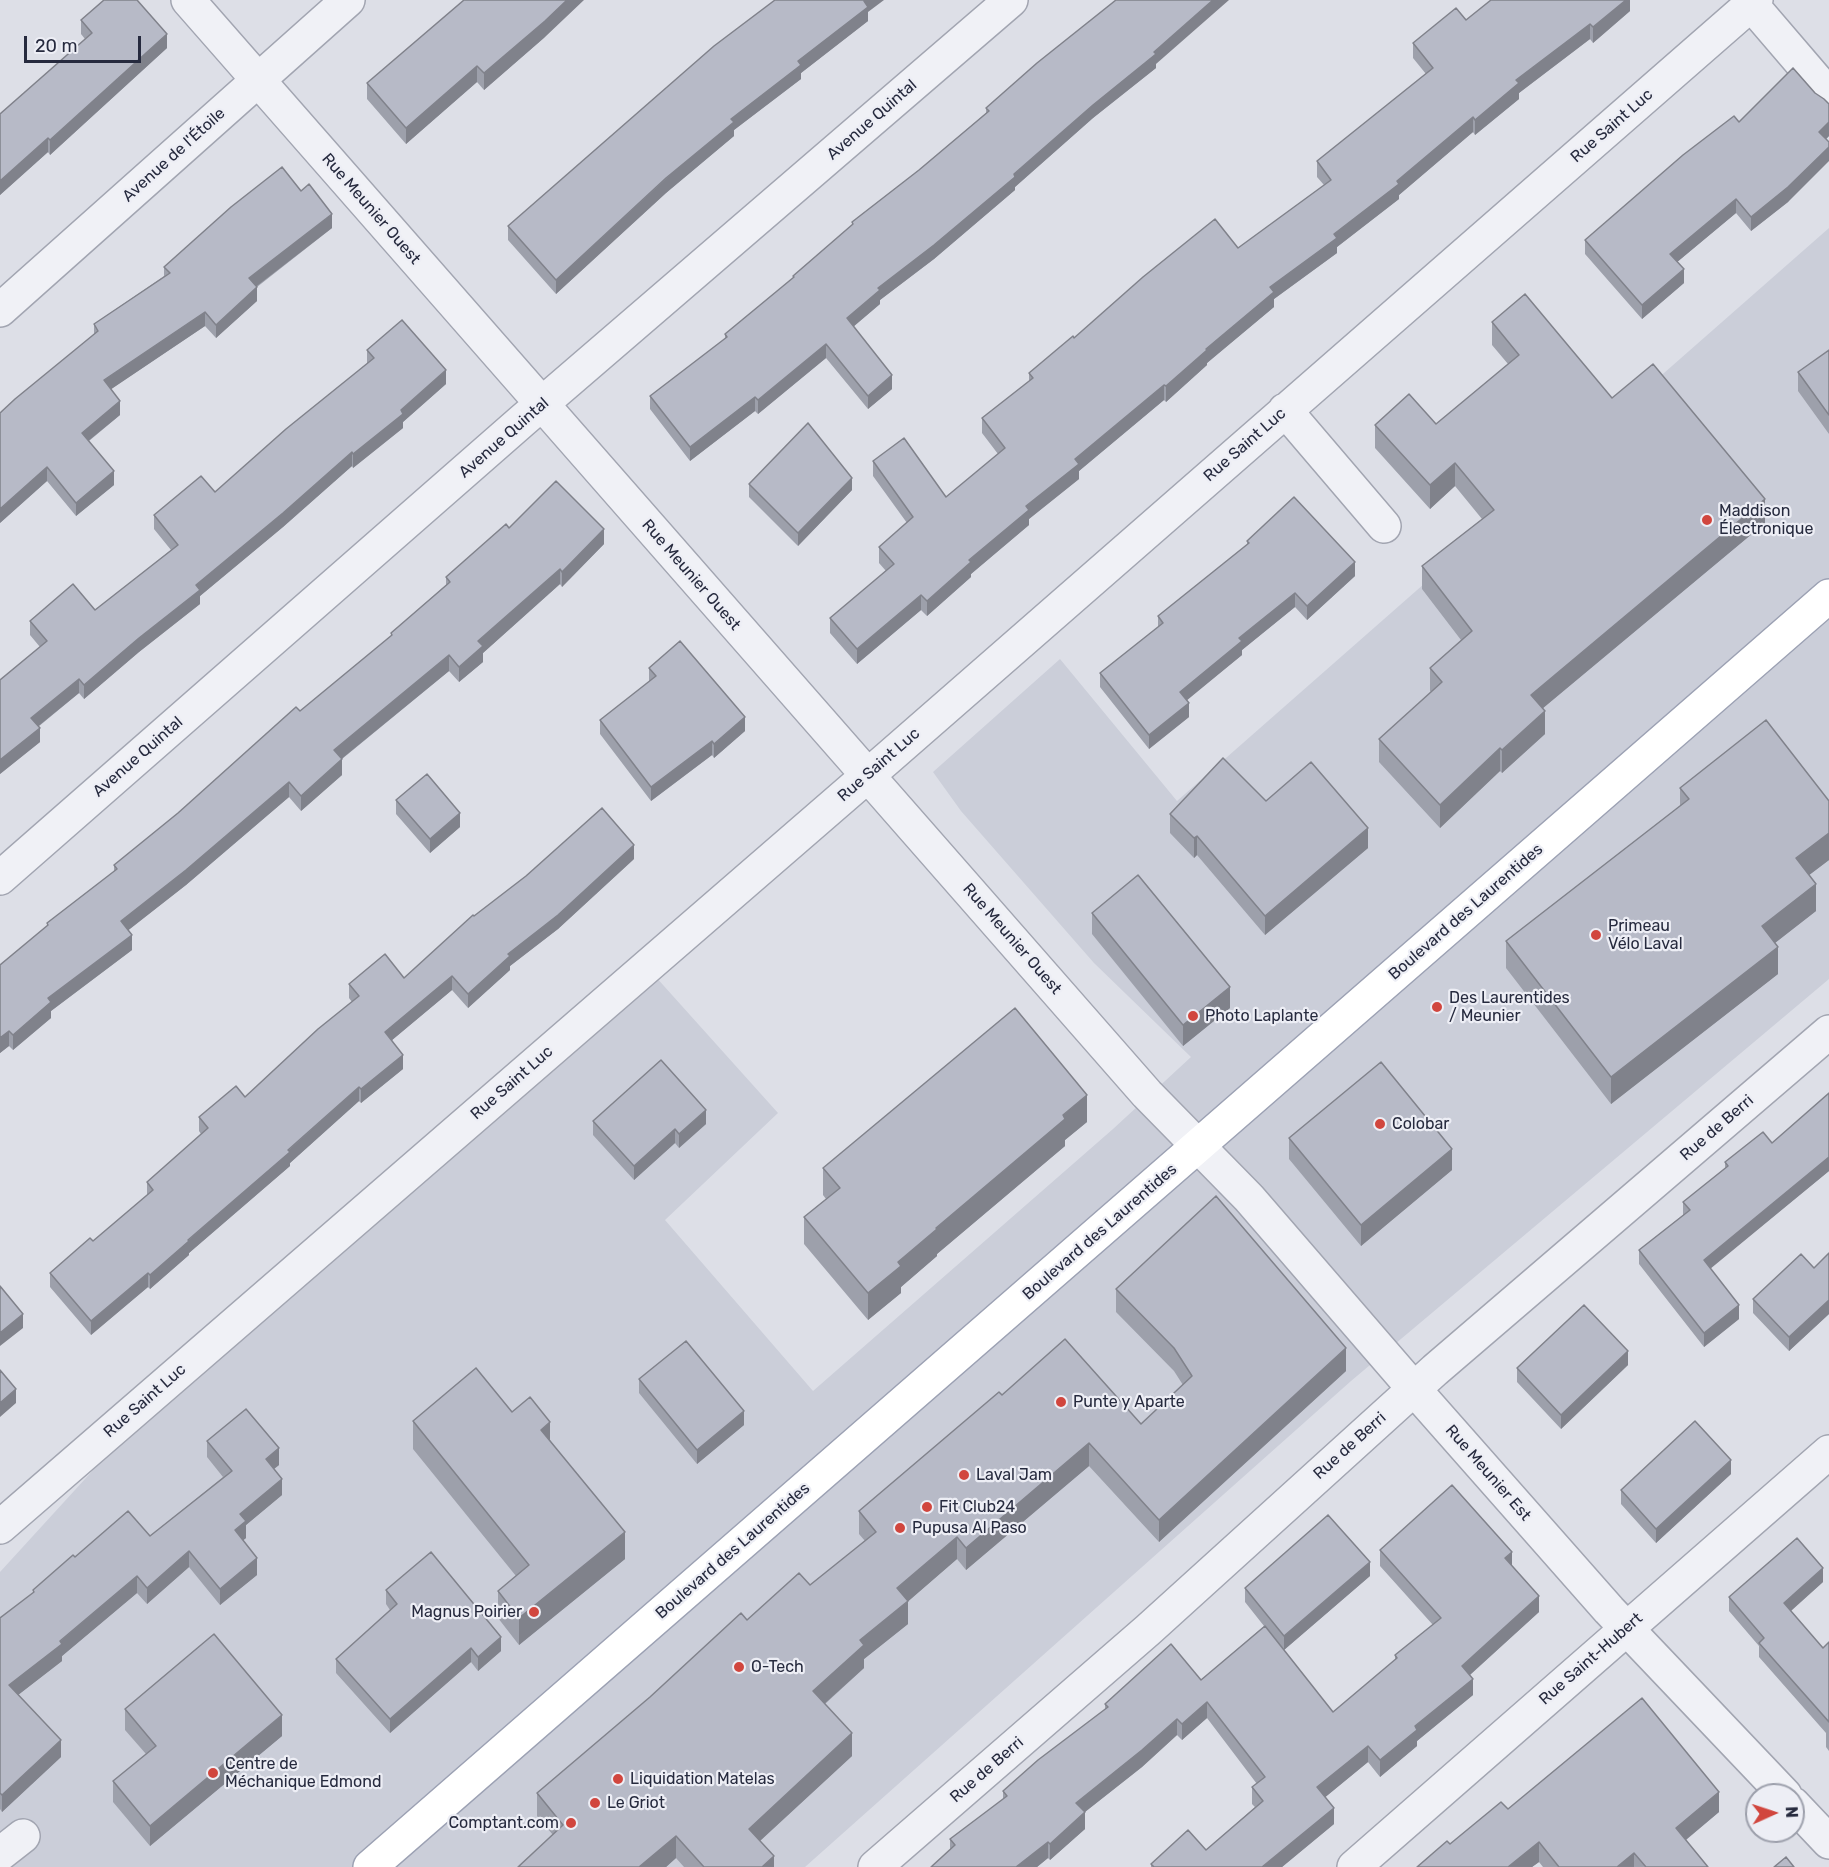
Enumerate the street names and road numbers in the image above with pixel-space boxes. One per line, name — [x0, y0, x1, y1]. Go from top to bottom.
street label: Avenue Quintal — [823, 76, 921, 164]
street label: Rue Saint Luc — [1567, 85, 1657, 167]
street label: Avenue de l'Étoile — [119, 104, 229, 206]
street label: Rue Meunier Ouest — [318, 150, 424, 268]
street label: Avenue Quintal — [455, 394, 553, 482]
street label: Rue Saint Luc — [1200, 404, 1290, 486]
street label: Rue Meunier Ouest — [638, 516, 744, 634]
street label: Avenue Quintal — [89, 713, 187, 801]
street label: Rue Saint Luc — [834, 724, 924, 806]
street label: Boulevard des Laurentides — [1385, 840, 1547, 984]
street label: Rue Meunier Ouest — [959, 880, 1065, 998]
street label: Rue Saint Luc — [467, 1042, 557, 1124]
street label: Rue de Berri — [1676, 1091, 1758, 1165]
street label: Boulevard des Laurentides — [1019, 1160, 1181, 1304]
street label: Rue Saint Luc — [100, 1360, 190, 1442]
street label: Rue de Berri — [1310, 1408, 1390, 1484]
street label: Rue Meunier Est — [1441, 1421, 1535, 1525]
street label: Boulevard des Laurentides — [652, 1479, 814, 1623]
street label: Rue Saint-Hubert — [1535, 1609, 1647, 1709]
street label: Rue de Berri — [946, 1733, 1028, 1807]

